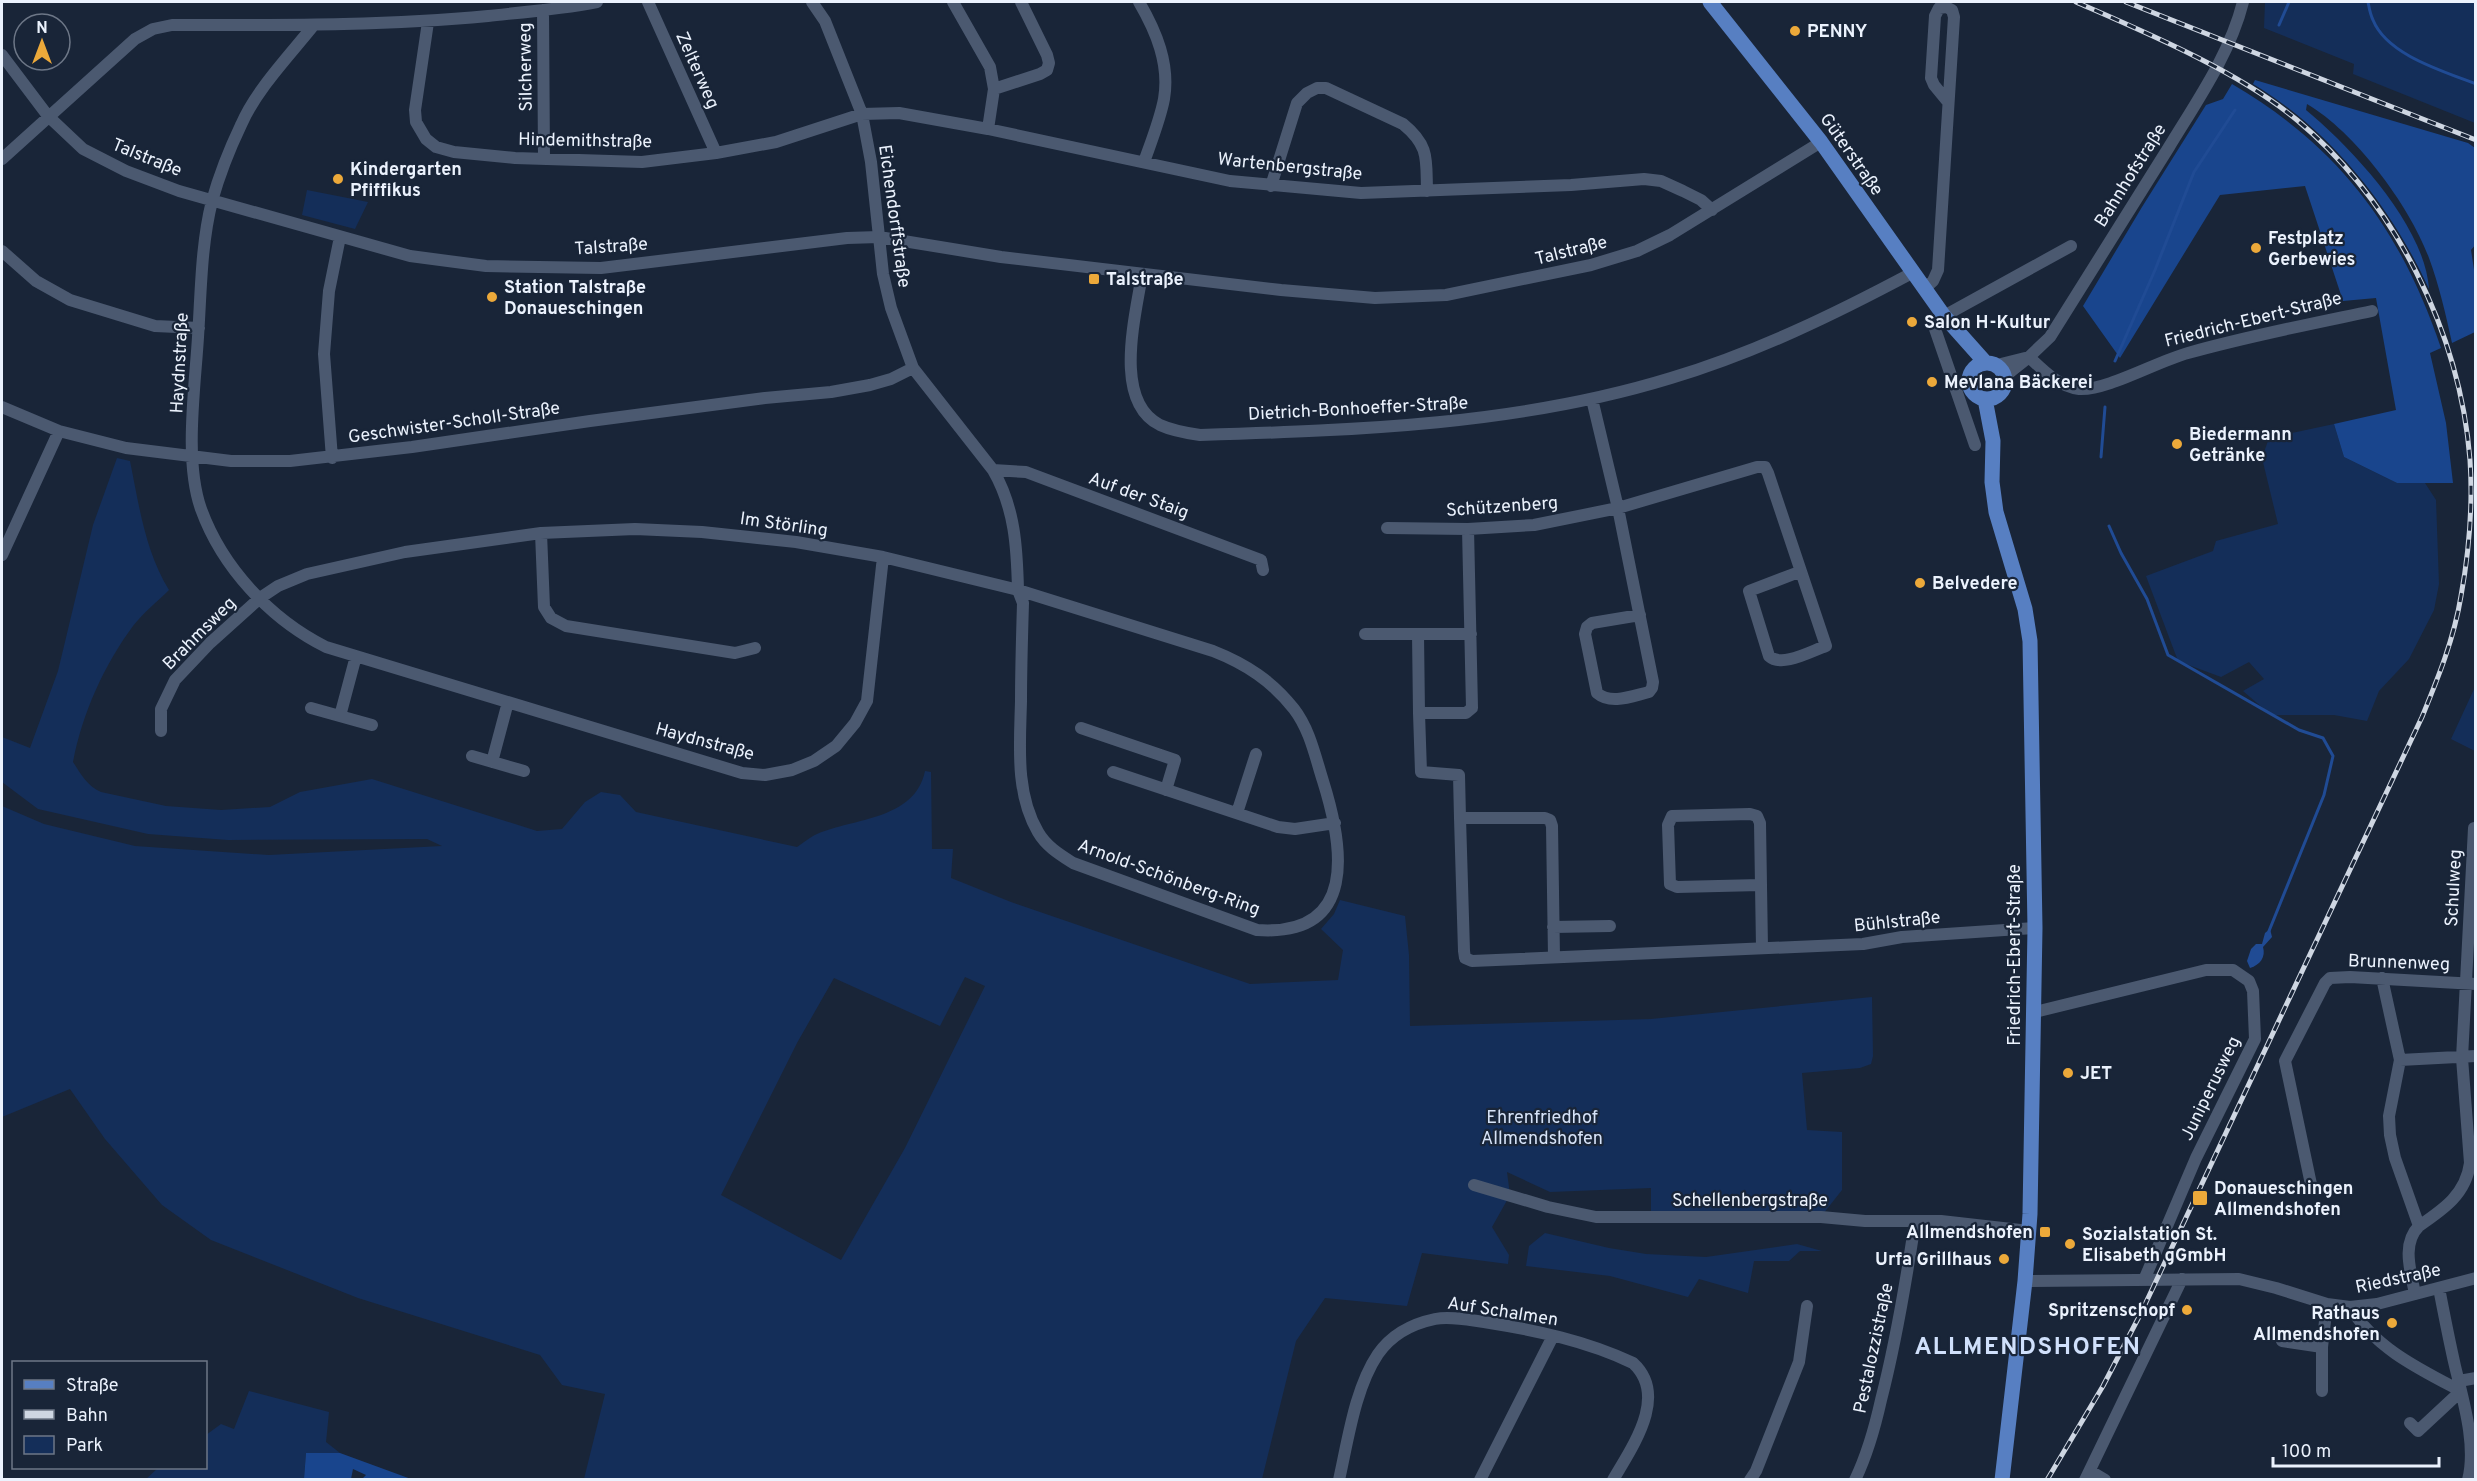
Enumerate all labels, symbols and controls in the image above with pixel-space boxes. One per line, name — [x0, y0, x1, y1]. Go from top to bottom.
north arrow — [12, 12, 72, 72]
text: N — [36, 19, 48, 39]
place label: PENNY — [1807, 21, 1867, 44]
street label: Silcherweg — [514, 22, 539, 112]
marker: PENNY — [1788, 24, 1802, 38]
street label: Zelterweg — [669, 28, 724, 113]
street label: Güterstraße — [1814, 109, 1888, 201]
street label: Bahnhofstraße — [2090, 120, 2172, 232]
street label: Hindemithstraße — [518, 129, 652, 154]
street label: Talstraße — [108, 134, 185, 183]
street label: Eichendorffstraße — [872, 143, 915, 289]
street label: Wartenbergstraße — [1216, 148, 1363, 187]
place label: Kindergarten Pfiffikus — [350, 159, 462, 203]
marker: Kindergarten Pfiffikus — [331, 172, 345, 186]
place label: Festplatz Gerbewies — [2268, 228, 2355, 272]
street label: Talstraße — [1533, 231, 1610, 272]
street label: Talstraße — [574, 233, 649, 262]
marker: Festplatz Gerbewies — [2249, 241, 2263, 255]
place label: Talstraße — [1106, 269, 1183, 292]
marker: Talstraße — [1087, 272, 1101, 286]
place label: Station Talstraße Donaueschingen — [504, 277, 646, 321]
street label: Friedrich-Ebert-Straße — [2162, 287, 2344, 354]
marker: Station Talstraße Donaueschingen — [485, 290, 499, 304]
street label: Haydnstraße — [166, 312, 195, 414]
place label: Salon H-Kultur — [1924, 312, 2051, 335]
marker: Salon H-Kultur — [1905, 315, 1919, 329]
place label: Mevlana Bäckerei — [1944, 372, 2093, 395]
marker: Mevlana Bäckerei — [1925, 375, 1939, 389]
street label: Dietrich-Bonhoeffer-Straße — [1247, 392, 1469, 427]
street label: Geschwister-Scholl-Straße — [347, 397, 562, 450]
place label: Biedermann Getränke — [2189, 424, 2292, 468]
marker: Biedermann Getränke — [2170, 437, 2184, 451]
street label: Auf der Staig — [1085, 468, 1192, 525]
street label: Schützenberg — [1445, 492, 1559, 523]
street label: Im Störling — [738, 508, 829, 543]
place label: Belvedere — [1932, 573, 2018, 596]
marker: Belvedere — [1913, 576, 1927, 590]
street label: Brahmsweg — [158, 592, 242, 676]
street label: Haydnstraße — [653, 718, 756, 767]
street label: Arnold-Schönberg-Ring — [1074, 835, 1263, 922]
street label: Schulweg — [2441, 849, 2468, 927]
street label: Friedrich-Ebert-Straße — [2004, 864, 2027, 1046]
street label: Bühlstraße — [1853, 907, 1942, 938]
street label: Brunnenweg — [2347, 950, 2450, 977]
street label: Juniperusweg — [2176, 1033, 2246, 1145]
place label: JET — [2080, 1063, 2112, 1086]
marker: JET — [2061, 1066, 2075, 1080]
park label: Ehrenfriedhof Allmendshofen — [1481, 1107, 1603, 1151]
place label: Donaueschingen Allmendshofen — [2214, 1178, 2354, 1222]
marker: Donaueschingen Allmendshofen — [2191, 1189, 2209, 1207]
street label: Schellenbergstraße — [1672, 1190, 1828, 1213]
place label: Allmendshofen — [1906, 1222, 2033, 1245]
place label: Sozialstation St. Elisabeth gGmbH — [2082, 1224, 2226, 1268]
marker: Allmendshofen — [2038, 1225, 2052, 1239]
marker: Sozialstation St. Elisabeth gGmbH — [2063, 1237, 2077, 1251]
place label: Urfa Grillhaus — [1875, 1249, 1992, 1272]
marker: Urfa Grillhaus — [1997, 1252, 2011, 1266]
street label: Riedstraße — [2353, 1259, 2443, 1300]
street label: Pestalozzistraße — [1849, 1281, 1900, 1416]
street label: Auf Schalmen — [1446, 1292, 1560, 1333]
place label: Spritzenschopf — [2048, 1300, 2175, 1323]
marker: Spritzenschopf — [2180, 1303, 2194, 1317]
place label: Rathaus Allmendshofen — [2253, 1303, 2380, 1347]
marker: Rathaus Allmendshofen — [2385, 1316, 2399, 1330]
district label: ALLMENDSHOFEN — [1914, 1333, 2142, 1363]
legend — [12, 1361, 207, 1469]
text: Straße — [66, 1375, 118, 1398]
text: Bahn — [66, 1405, 108, 1428]
scale bar — [2273, 1430, 2440, 1468]
text: Park — [66, 1435, 103, 1458]
text: 100 m — [2282, 1441, 2331, 1464]

